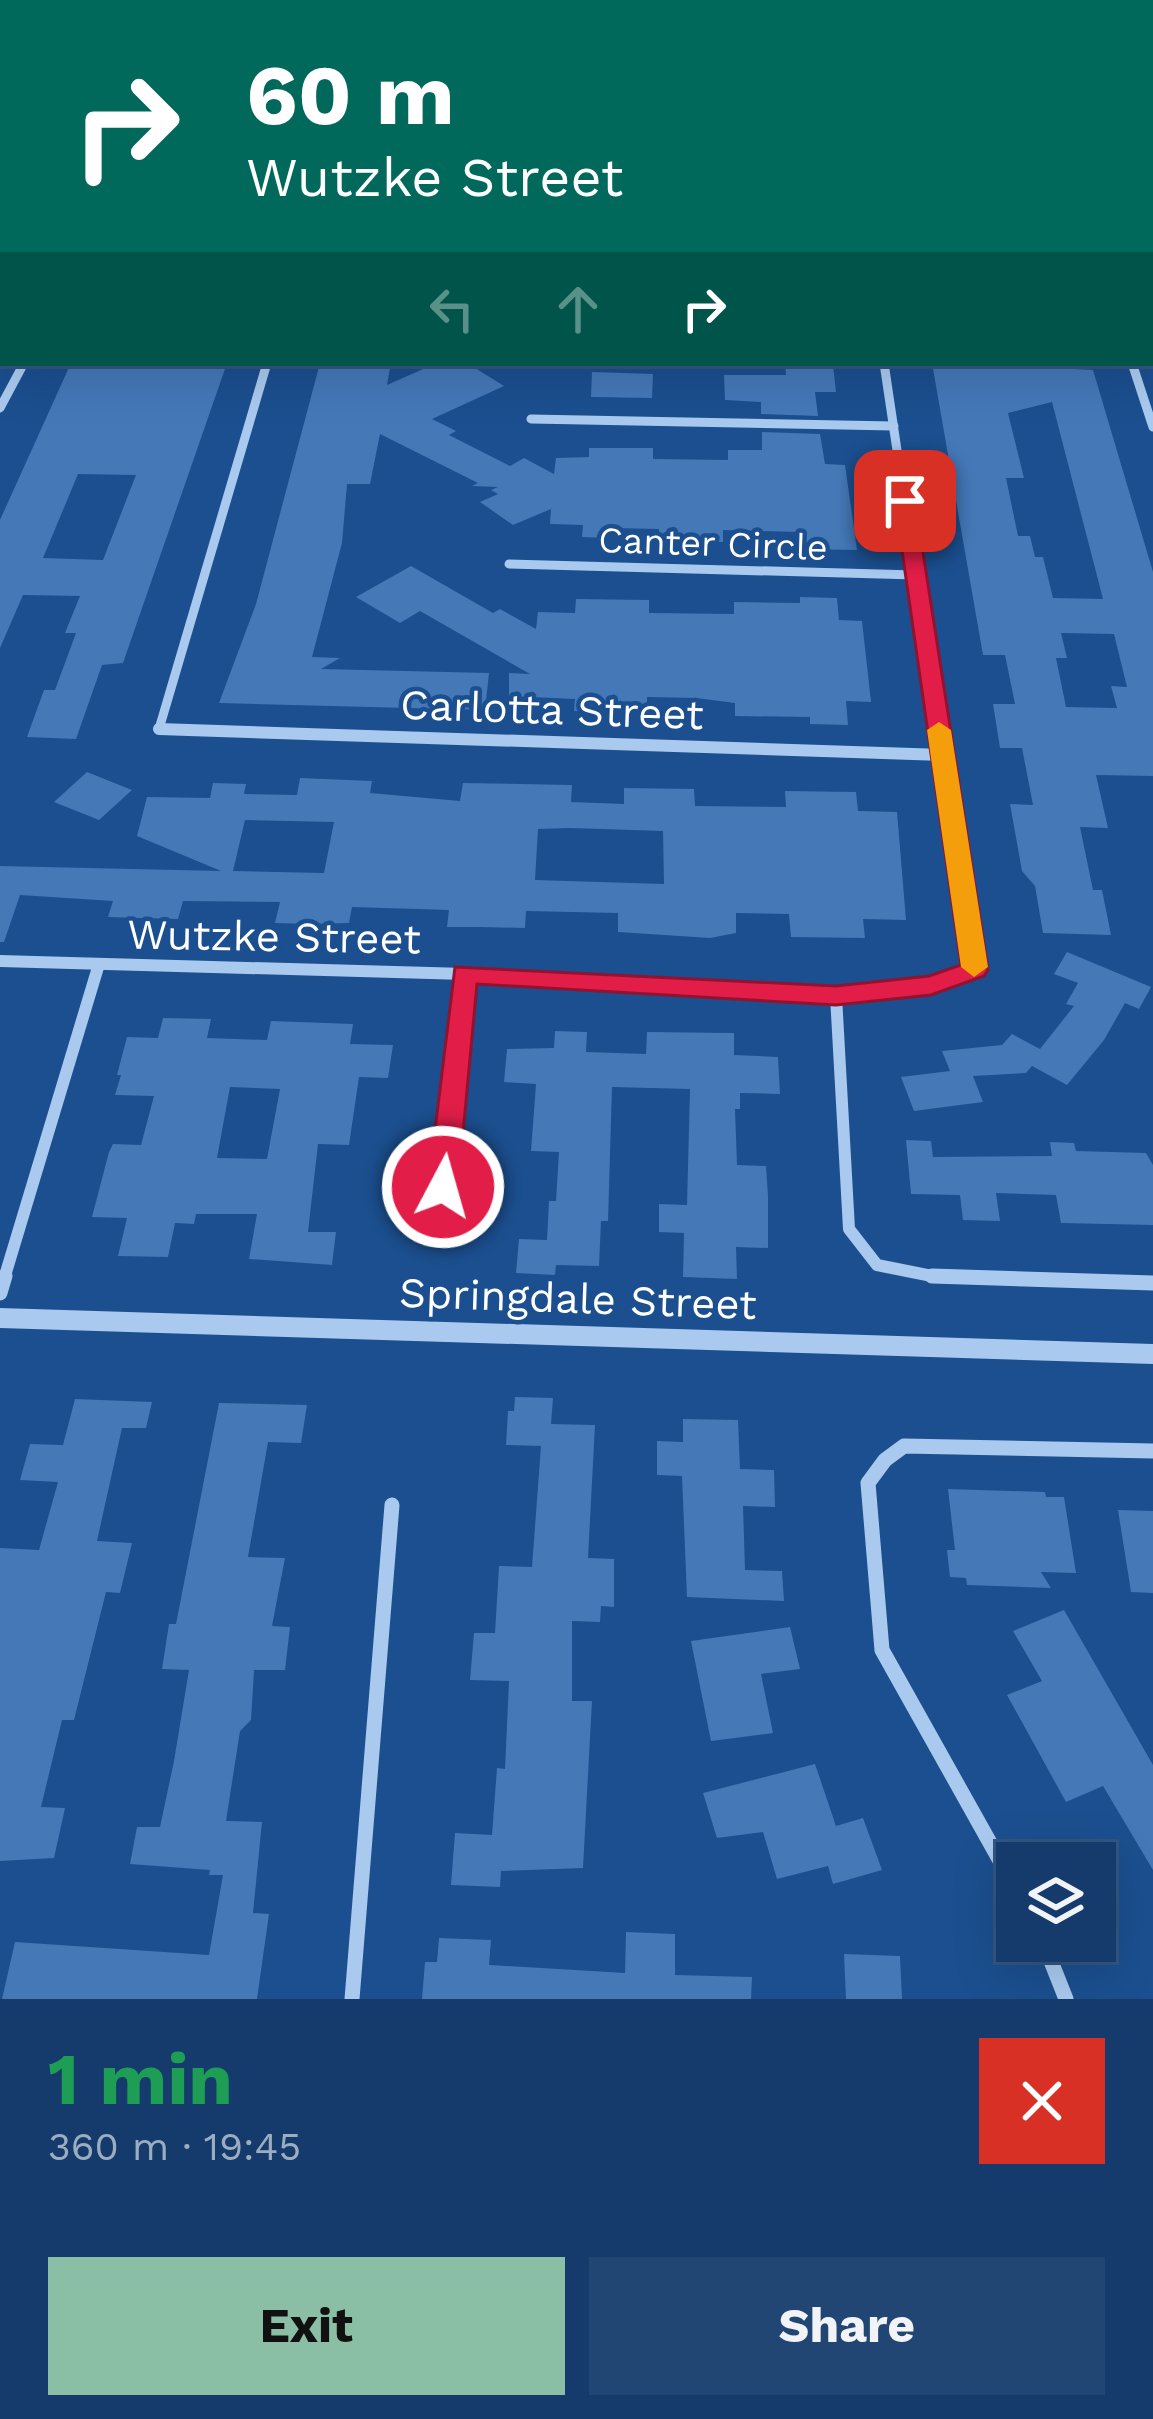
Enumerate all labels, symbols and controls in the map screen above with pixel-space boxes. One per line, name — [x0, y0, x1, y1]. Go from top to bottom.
text: 60 m — [246, 46, 455, 144]
icon: right — [48, 48, 204, 204]
text: Wutzke Street — [246, 146, 623, 209]
icon: left — [419, 276, 485, 342]
icon: ahead — [545, 276, 611, 342]
icon: right — [671, 276, 737, 342]
pin — [854, 450, 956, 552]
icon: arrive — [872, 468, 938, 534]
street label: Canter Circle — [598, 519, 828, 569]
street label: Carlotta Street — [399, 680, 704, 739]
street label: Wutzke Street — [127, 909, 421, 964]
position arrow — [380, 1124, 506, 1250]
street label: Springdale Street — [398, 1268, 758, 1329]
map controls — [996, 1842, 1116, 1962]
button: layers — [996, 1842, 1116, 1962]
text: 1 min — [48, 2037, 233, 2121]
button: close — [979, 2038, 1105, 2164]
text: 360 m · 19:45 — [48, 2124, 301, 2169]
button: Exit — [48, 2257, 565, 2395]
button: Share — [589, 2257, 1105, 2395]

